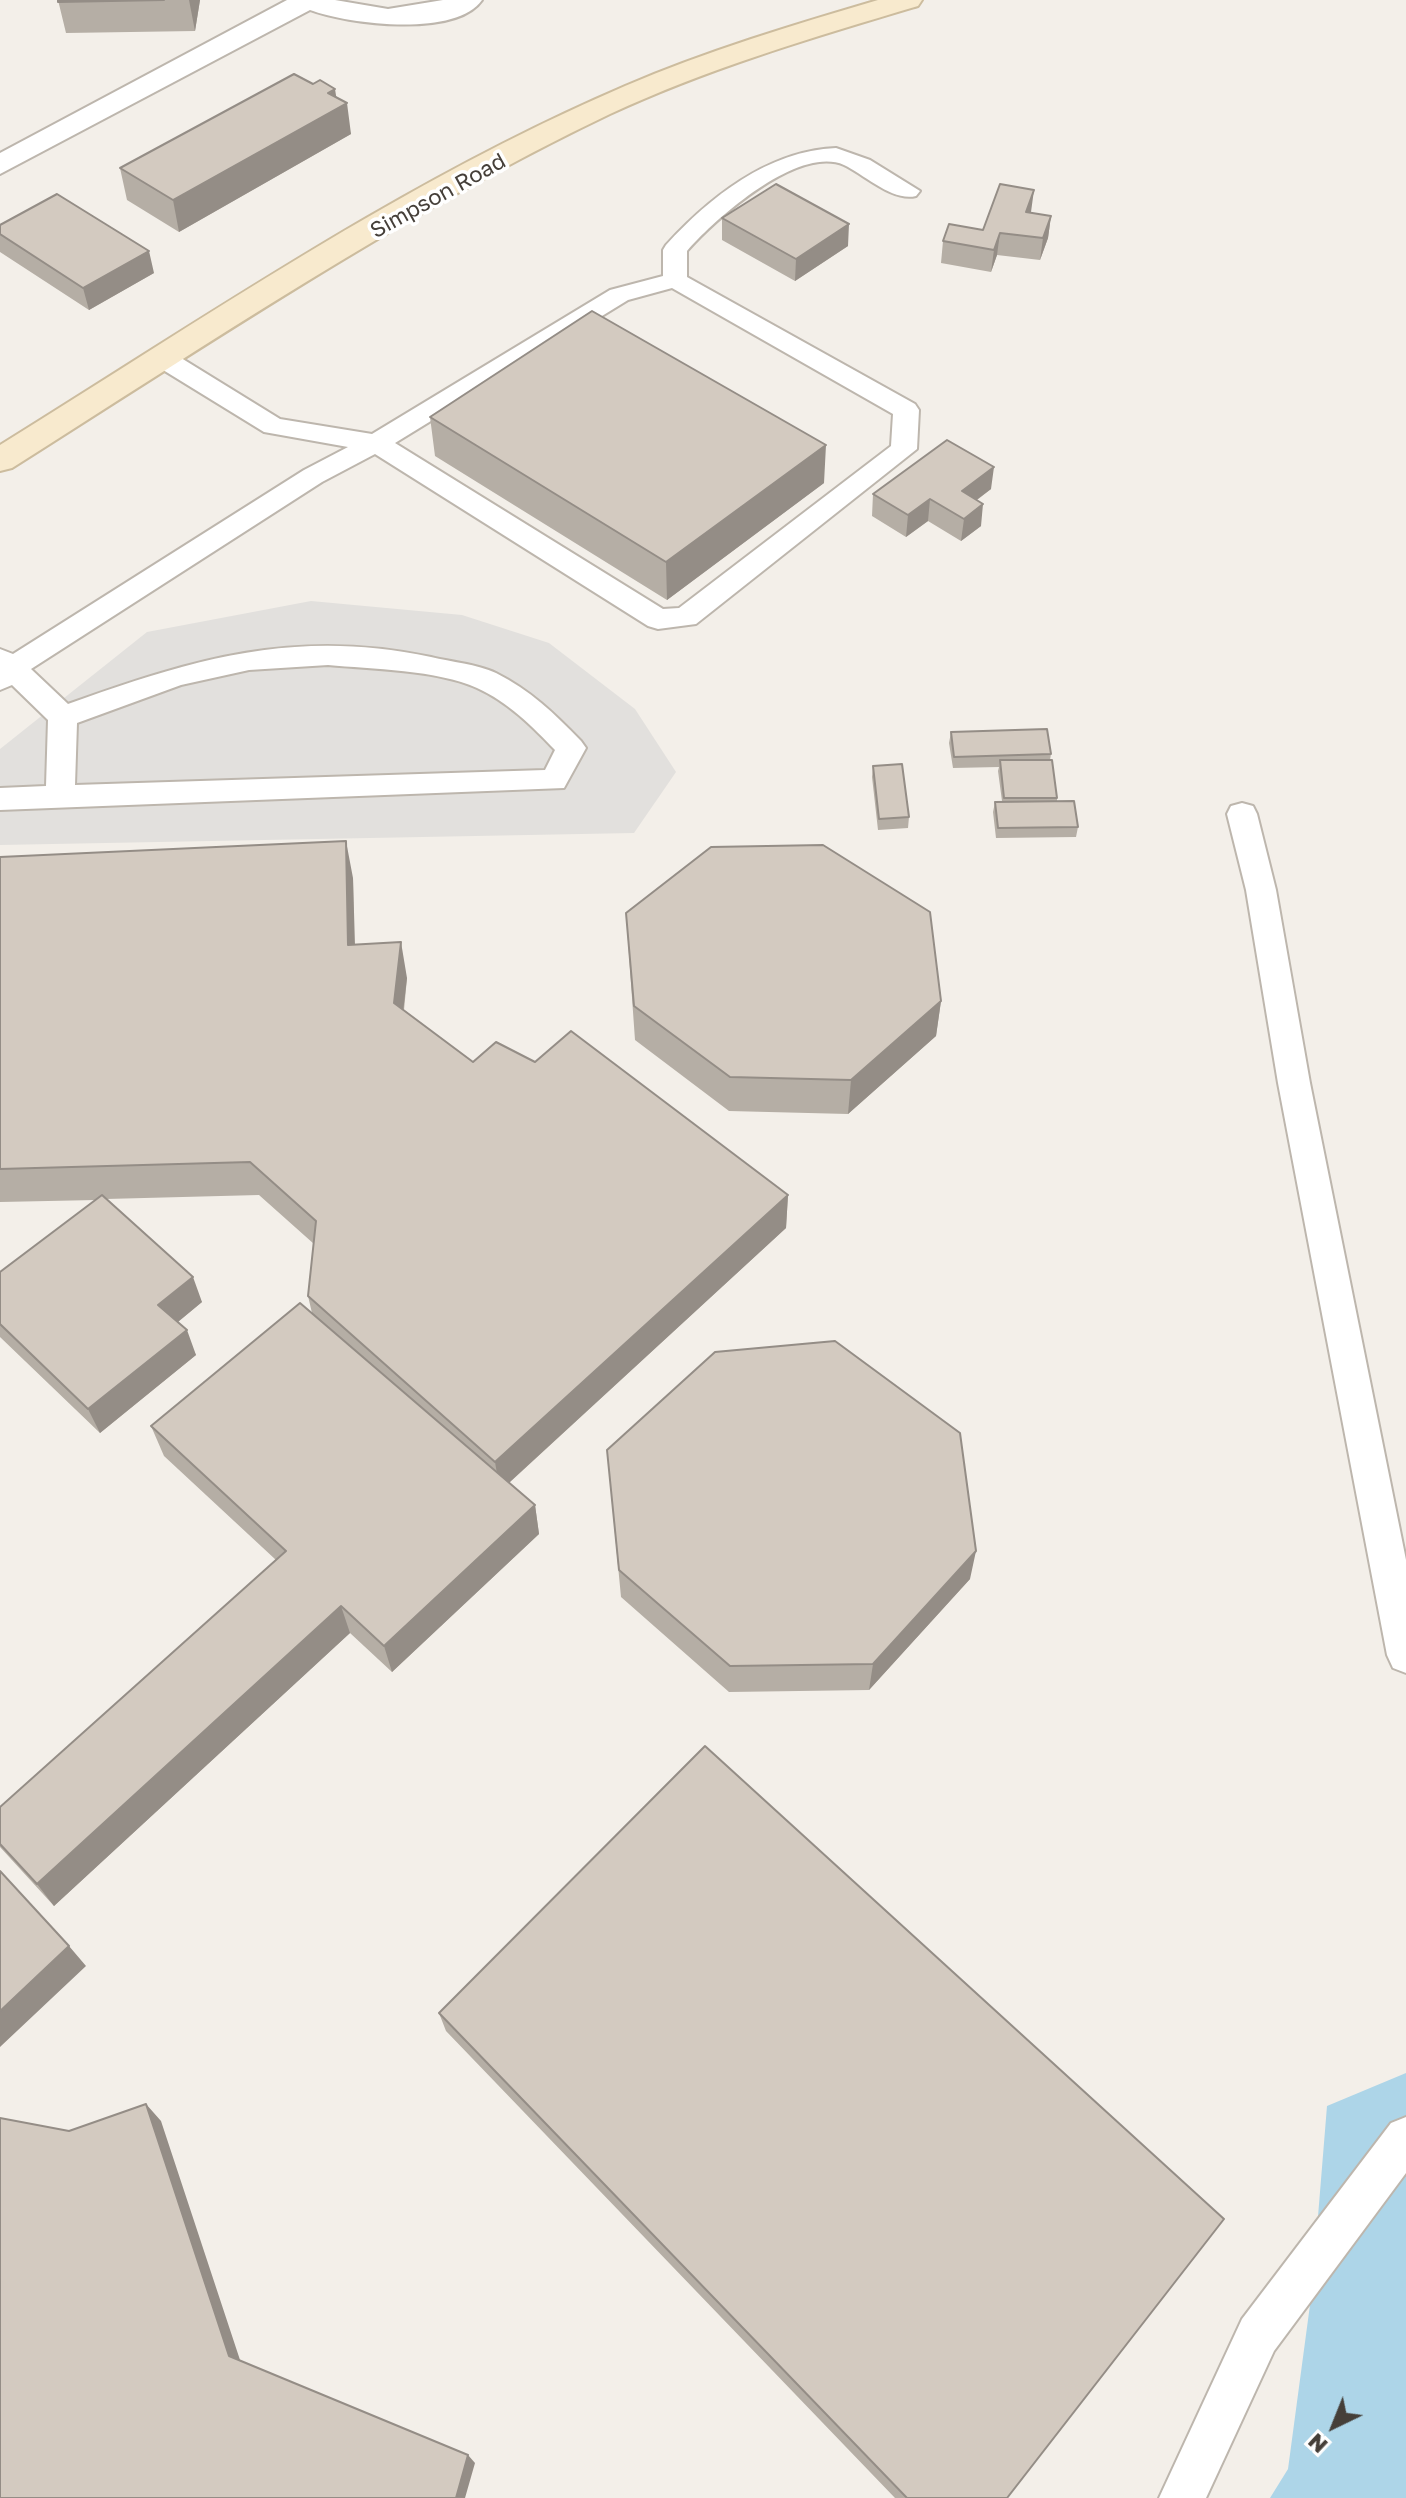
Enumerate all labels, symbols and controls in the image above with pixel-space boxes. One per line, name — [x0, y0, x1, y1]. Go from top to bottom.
street label: Simpson Road — [366, 148, 510, 244]
north arrow — [1294, 2386, 1374, 2466]
text: N — [1302, 2428, 1333, 2460]

